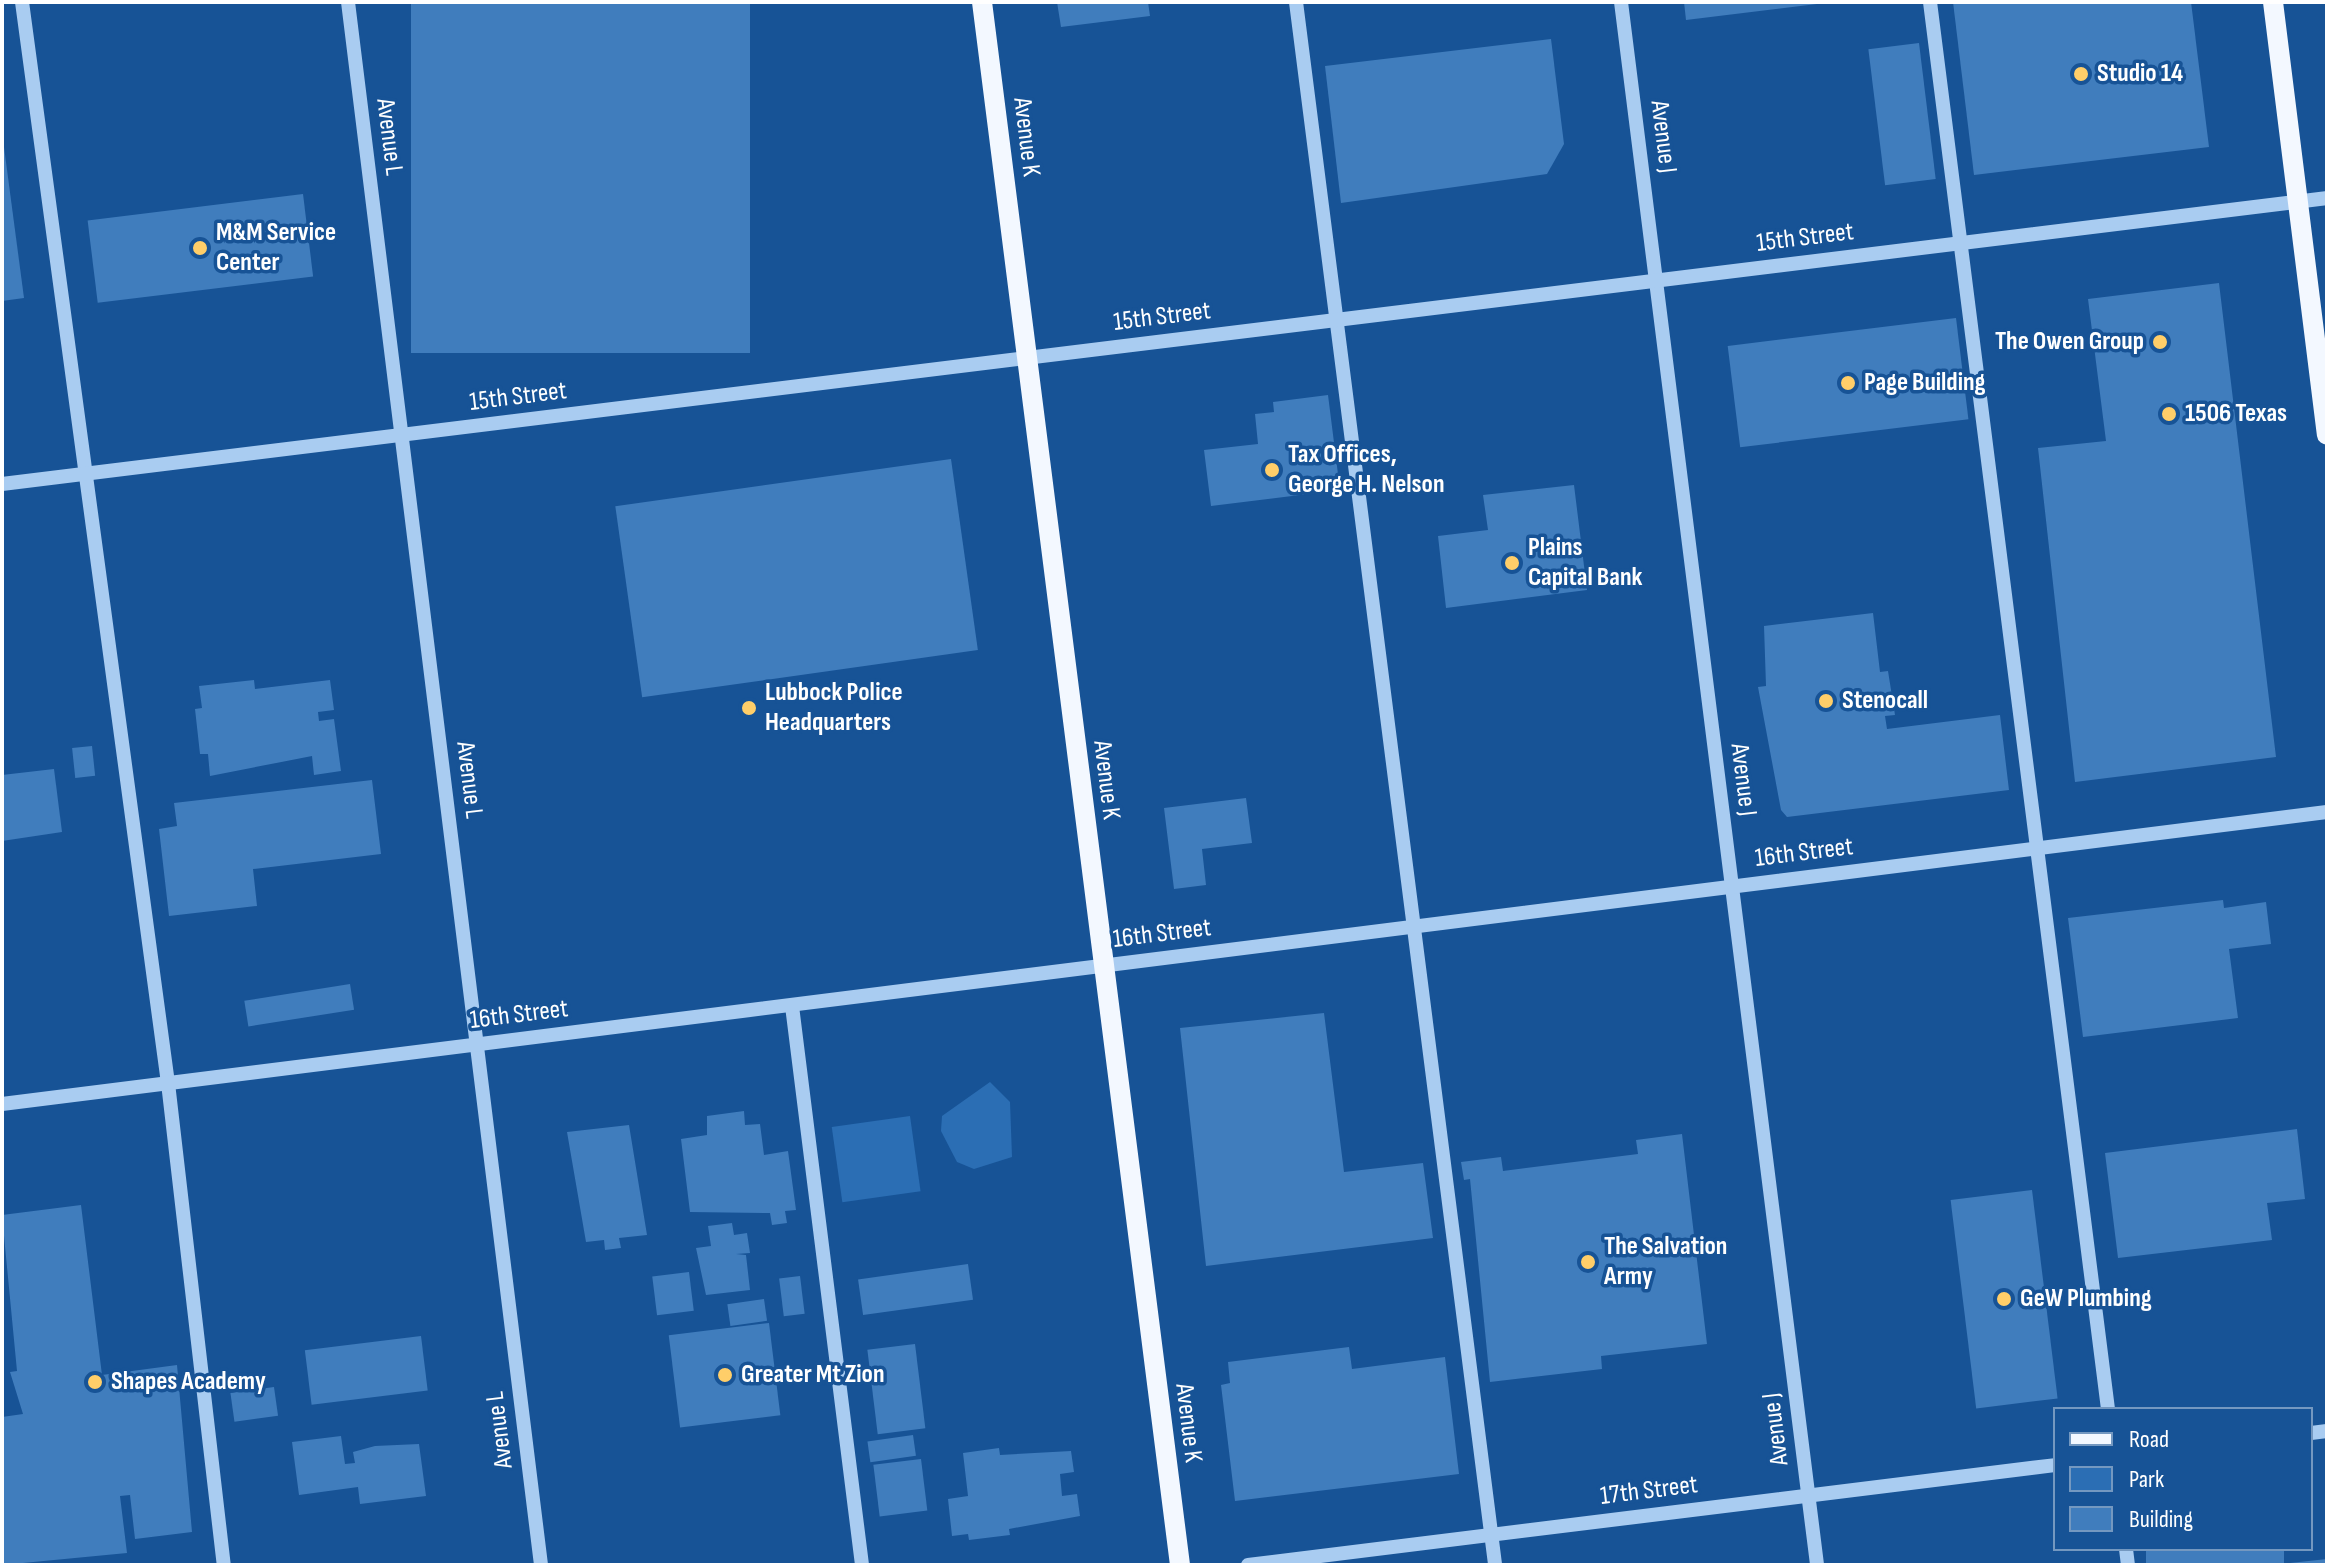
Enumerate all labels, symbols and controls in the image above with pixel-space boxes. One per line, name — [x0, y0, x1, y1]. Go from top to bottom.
place label: Studio 14 — [2097, 58, 2183, 90]
marker: Studio 14 — [2072, 65, 2090, 83]
street label: Avenue K — [1006, 96, 1046, 178]
street label: Avenue L — [369, 97, 409, 177]
street label: Avenue J — [1643, 99, 1683, 175]
place label: M&M Service Center — [216, 217, 336, 278]
street label: 15th Street — [1755, 217, 1855, 259]
marker: M&M Service Center — [191, 239, 209, 257]
street label: 15th Street — [1112, 296, 1212, 338]
place label: The Owen Group — [1995, 326, 2144, 358]
marker: The Owen Group — [2151, 333, 2169, 351]
place label: Page Building — [1864, 367, 1985, 399]
marker: Page Building — [1839, 374, 1857, 392]
street label: 15th Street — [468, 376, 568, 418]
place label: 1506 Texas — [2185, 398, 2287, 430]
marker: 1506 Texas — [2160, 405, 2178, 423]
place label: Tax Offices, George H. Nelson — [1288, 439, 1444, 500]
marker: Tax Offices, George H. Nelson — [1263, 461, 1281, 479]
place label: Plains Capital Bank — [1528, 532, 1642, 594]
marker: Plains Capital Bank — [1503, 554, 1521, 572]
place label: Lubbock Police Headquarters — [765, 677, 902, 738]
place label: Stenocall — [1842, 685, 1928, 717]
marker: Stenocall — [1817, 692, 1835, 710]
marker: Lubbock Police Headquarters — [740, 699, 758, 717]
street label: Avenue K — [1086, 739, 1126, 821]
street label: Avenue L — [449, 740, 489, 820]
street label: Avenue J — [1723, 742, 1763, 818]
street label: 16th Street — [1753, 832, 1855, 874]
street label: 16th Street — [1111, 913, 1213, 955]
street label: 16th Street — [468, 994, 570, 1036]
place label: The Salvation Army — [1604, 1231, 1727, 1292]
marker: The Salvation Army — [1579, 1253, 1597, 1271]
place label: GeW Plumbing — [2020, 1283, 2152, 1315]
marker: GeW Plumbing — [1995, 1290, 2013, 1308]
place label: Greater Mt Zion — [741, 1359, 885, 1391]
place label: Shapes Academy — [111, 1366, 266, 1398]
marker: Greater Mt Zion — [716, 1366, 734, 1384]
marker: Shapes Academy — [86, 1373, 104, 1391]
street label: Avenue K — [1168, 1382, 1208, 1464]
street label: Avenue L — [480, 1390, 520, 1470]
street label: Avenue J — [1756, 1391, 1796, 1467]
legend — [2053, 1407, 2313, 1551]
text: Road — [2129, 1425, 2169, 1454]
text: Park — [2129, 1465, 2164, 1494]
street label: 17th Street — [1599, 1470, 1699, 1512]
text: Building — [2129, 1505, 2193, 1534]

